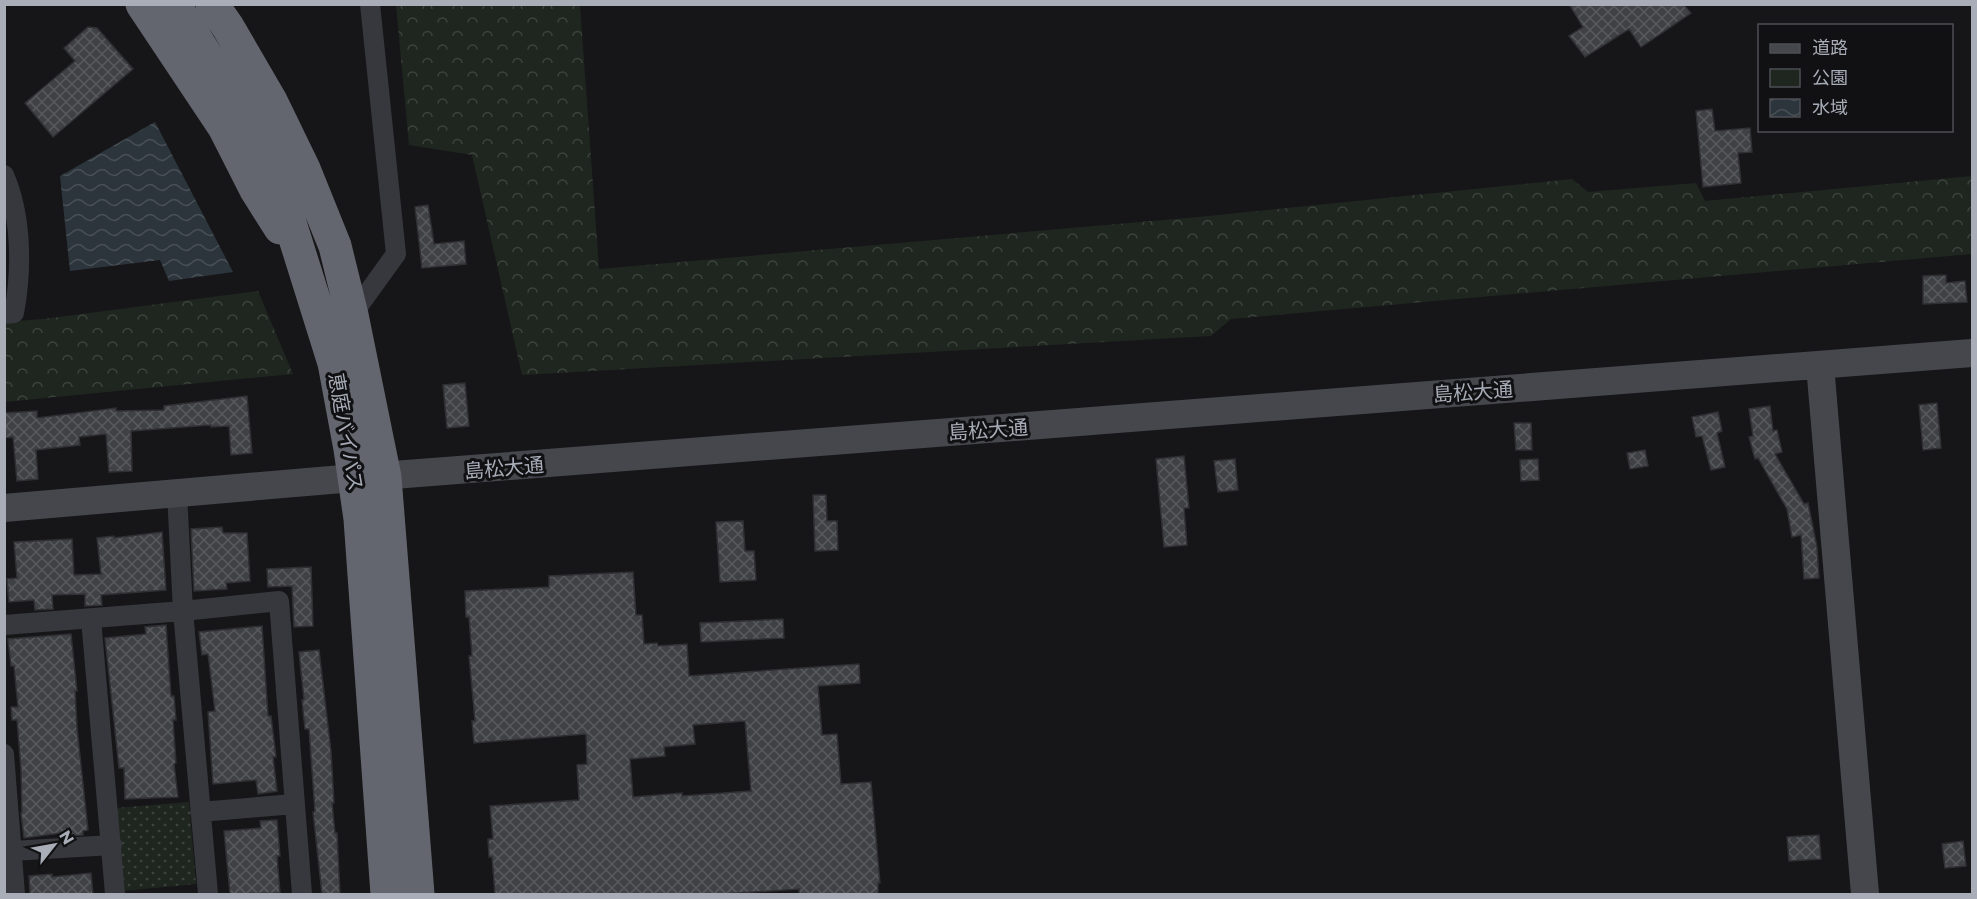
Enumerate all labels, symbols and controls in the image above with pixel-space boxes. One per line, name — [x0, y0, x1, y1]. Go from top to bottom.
legend — [1758, 24, 1953, 132]
text: 道路 — [1812, 37, 1848, 59]
text: 公園 — [1812, 67, 1848, 89]
text: 水域 — [1812, 97, 1848, 119]
street label: 恵庭バイパス — [324, 371, 368, 493]
street label: 島松大通 — [1432, 377, 1514, 407]
street label: 島松大通 — [947, 415, 1029, 445]
street label: 島松大通 — [463, 453, 545, 483]
north arrow — [24, 815, 84, 875]
text: N — [55, 827, 78, 848]

